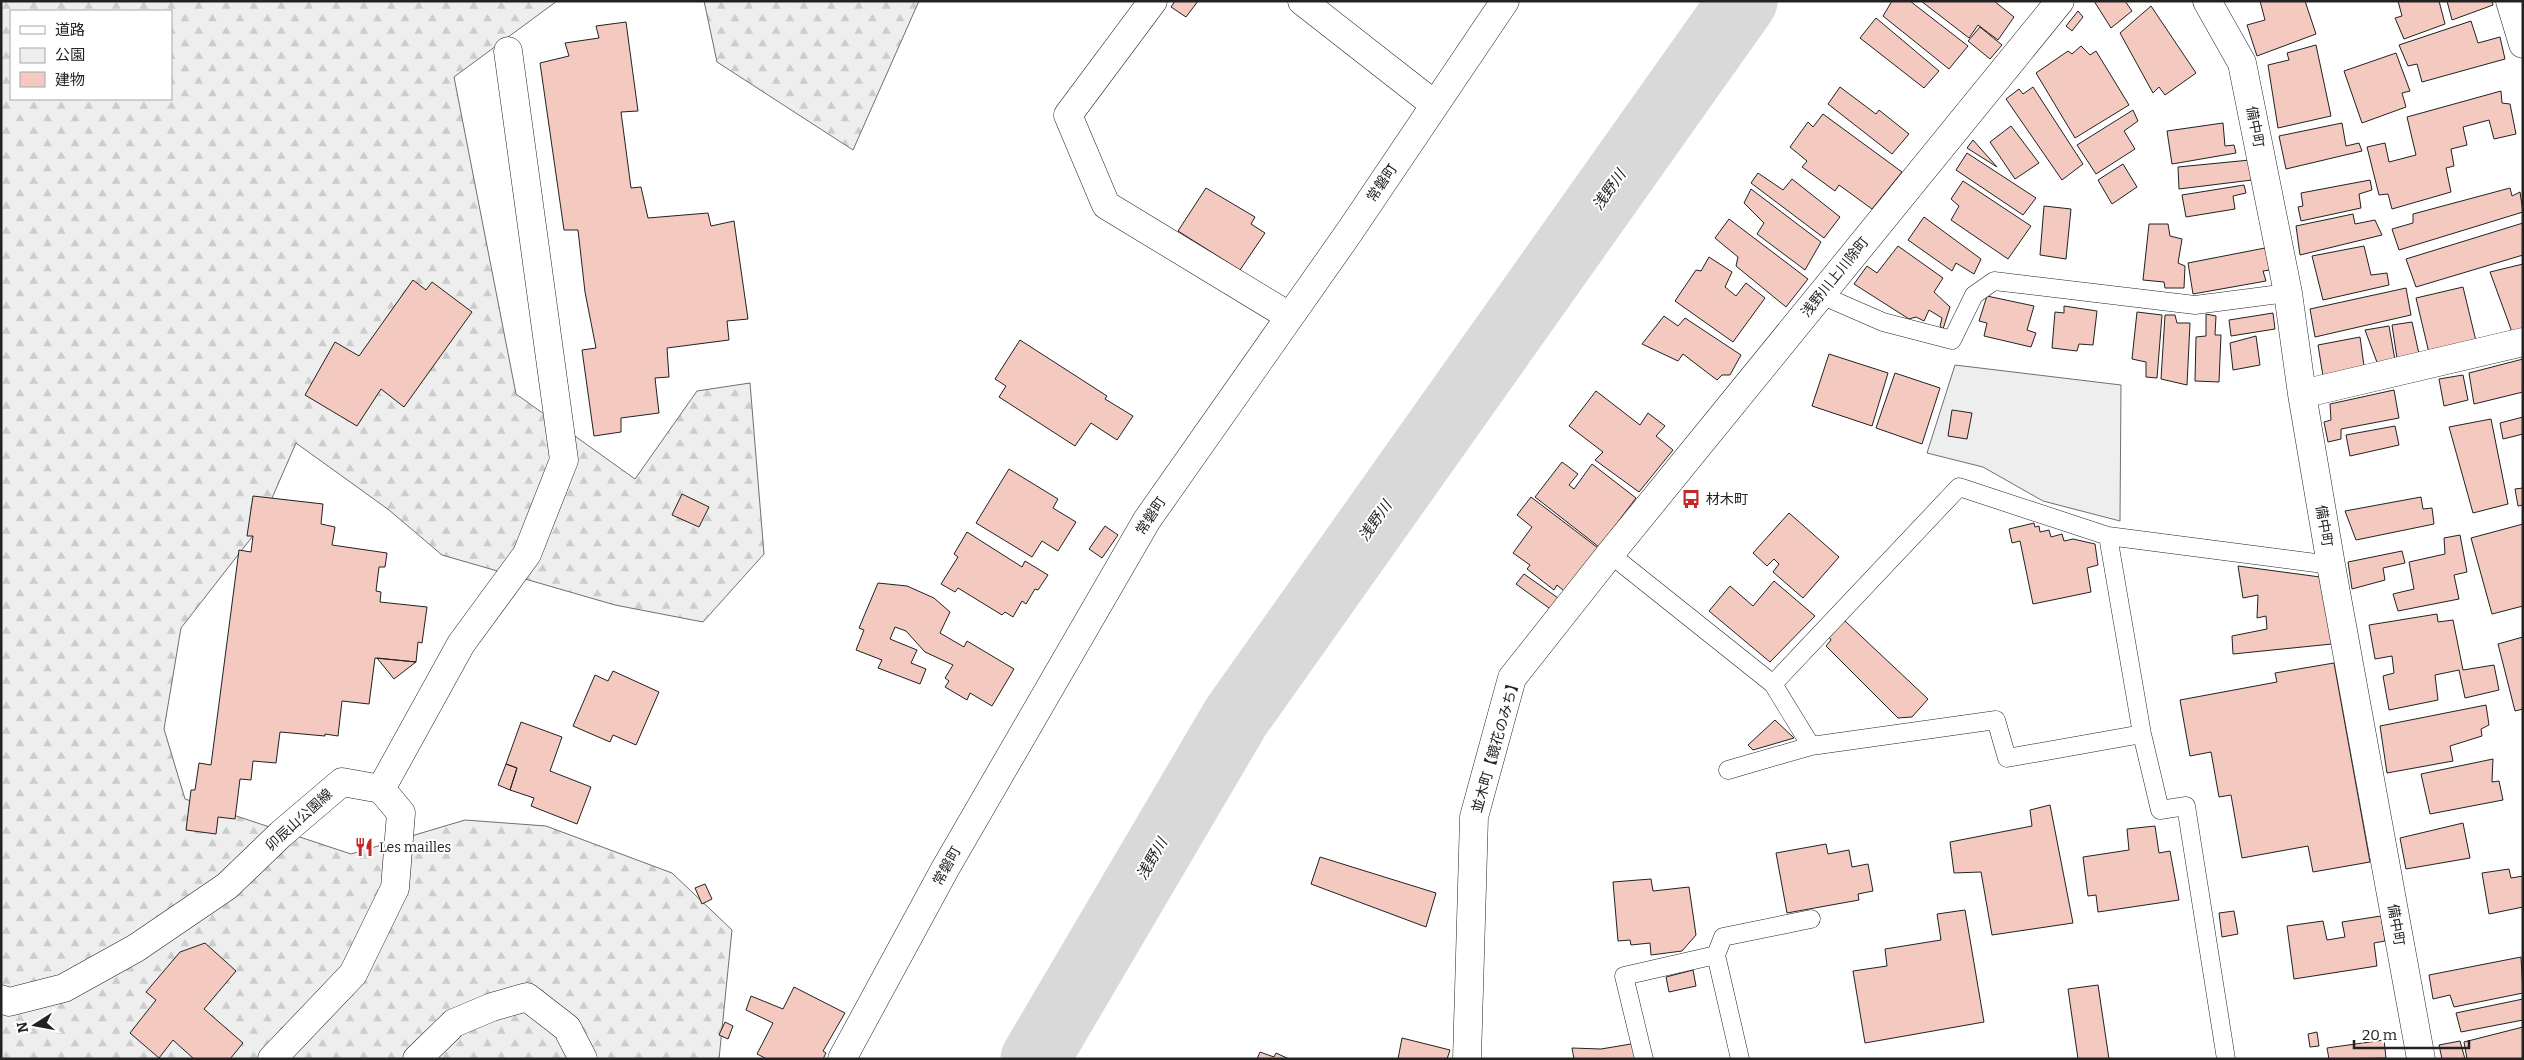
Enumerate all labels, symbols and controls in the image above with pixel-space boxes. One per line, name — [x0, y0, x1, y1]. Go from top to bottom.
legend — [10, 10, 172, 100]
text: 道路 — [55, 21, 85, 39]
text: 公園 — [55, 46, 85, 64]
text: 建物 — [55, 71, 85, 89]
street label: 備中町 — [2243, 105, 2267, 149]
street label: 常磐町 — [1363, 161, 1401, 205]
water label: 浅野川 — [1589, 165, 1630, 214]
street label: 浅野川上川除町 — [1798, 234, 1872, 320]
bus stop icon: 材木町 — [1680, 488, 1702, 510]
place label: 材木町 — [1706, 491, 1748, 508]
street label: 常磐町 — [1132, 494, 1170, 538]
water label: 浅野川 — [1355, 496, 1396, 545]
street label: 備中町 — [2312, 504, 2336, 548]
street label: 並木町【鏡花のみち】 — [1469, 675, 1523, 815]
street label: 卯辰山公園線 — [262, 786, 336, 854]
water label: 浅野川 — [1133, 833, 1172, 883]
restaurant icon: Les mailles — [353, 836, 375, 858]
place label: Les mailles — [379, 839, 451, 856]
street label: 常磐町 — [929, 844, 965, 888]
street label: 備中町 — [2384, 903, 2408, 947]
north arrow — [10, 1000, 60, 1050]
scale bar — [2354, 1018, 2469, 1050]
text: N — [13, 1020, 32, 1034]
text: 20 m — [2362, 1026, 2398, 1044]

